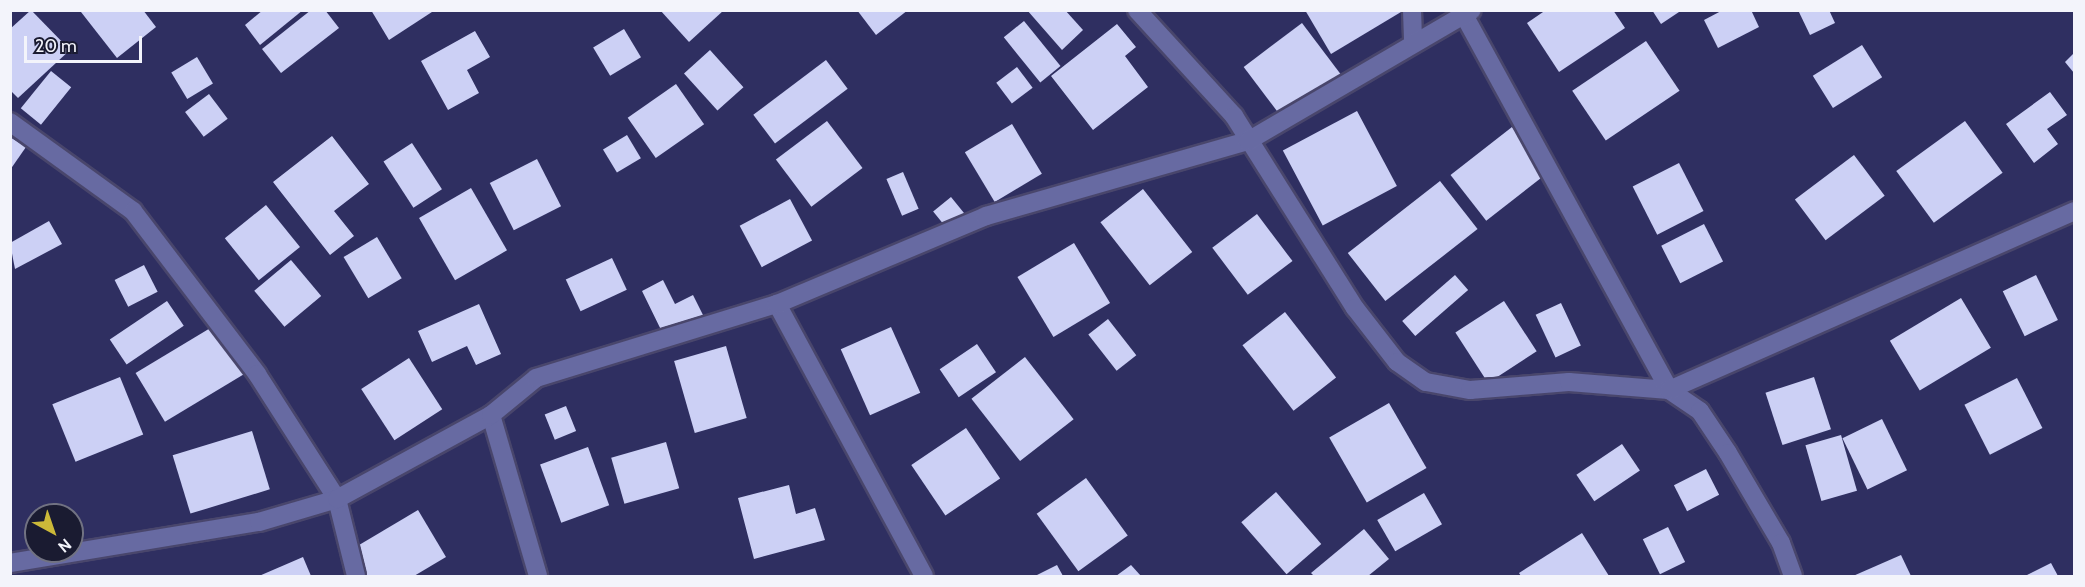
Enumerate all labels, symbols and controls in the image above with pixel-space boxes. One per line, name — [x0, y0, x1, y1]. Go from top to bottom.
scale bar — [27, 24, 146, 62]
text: 20 m — [35, 35, 77, 57]
north arrow — [24, 503, 84, 563]
text: N — [54, 535, 75, 557]

